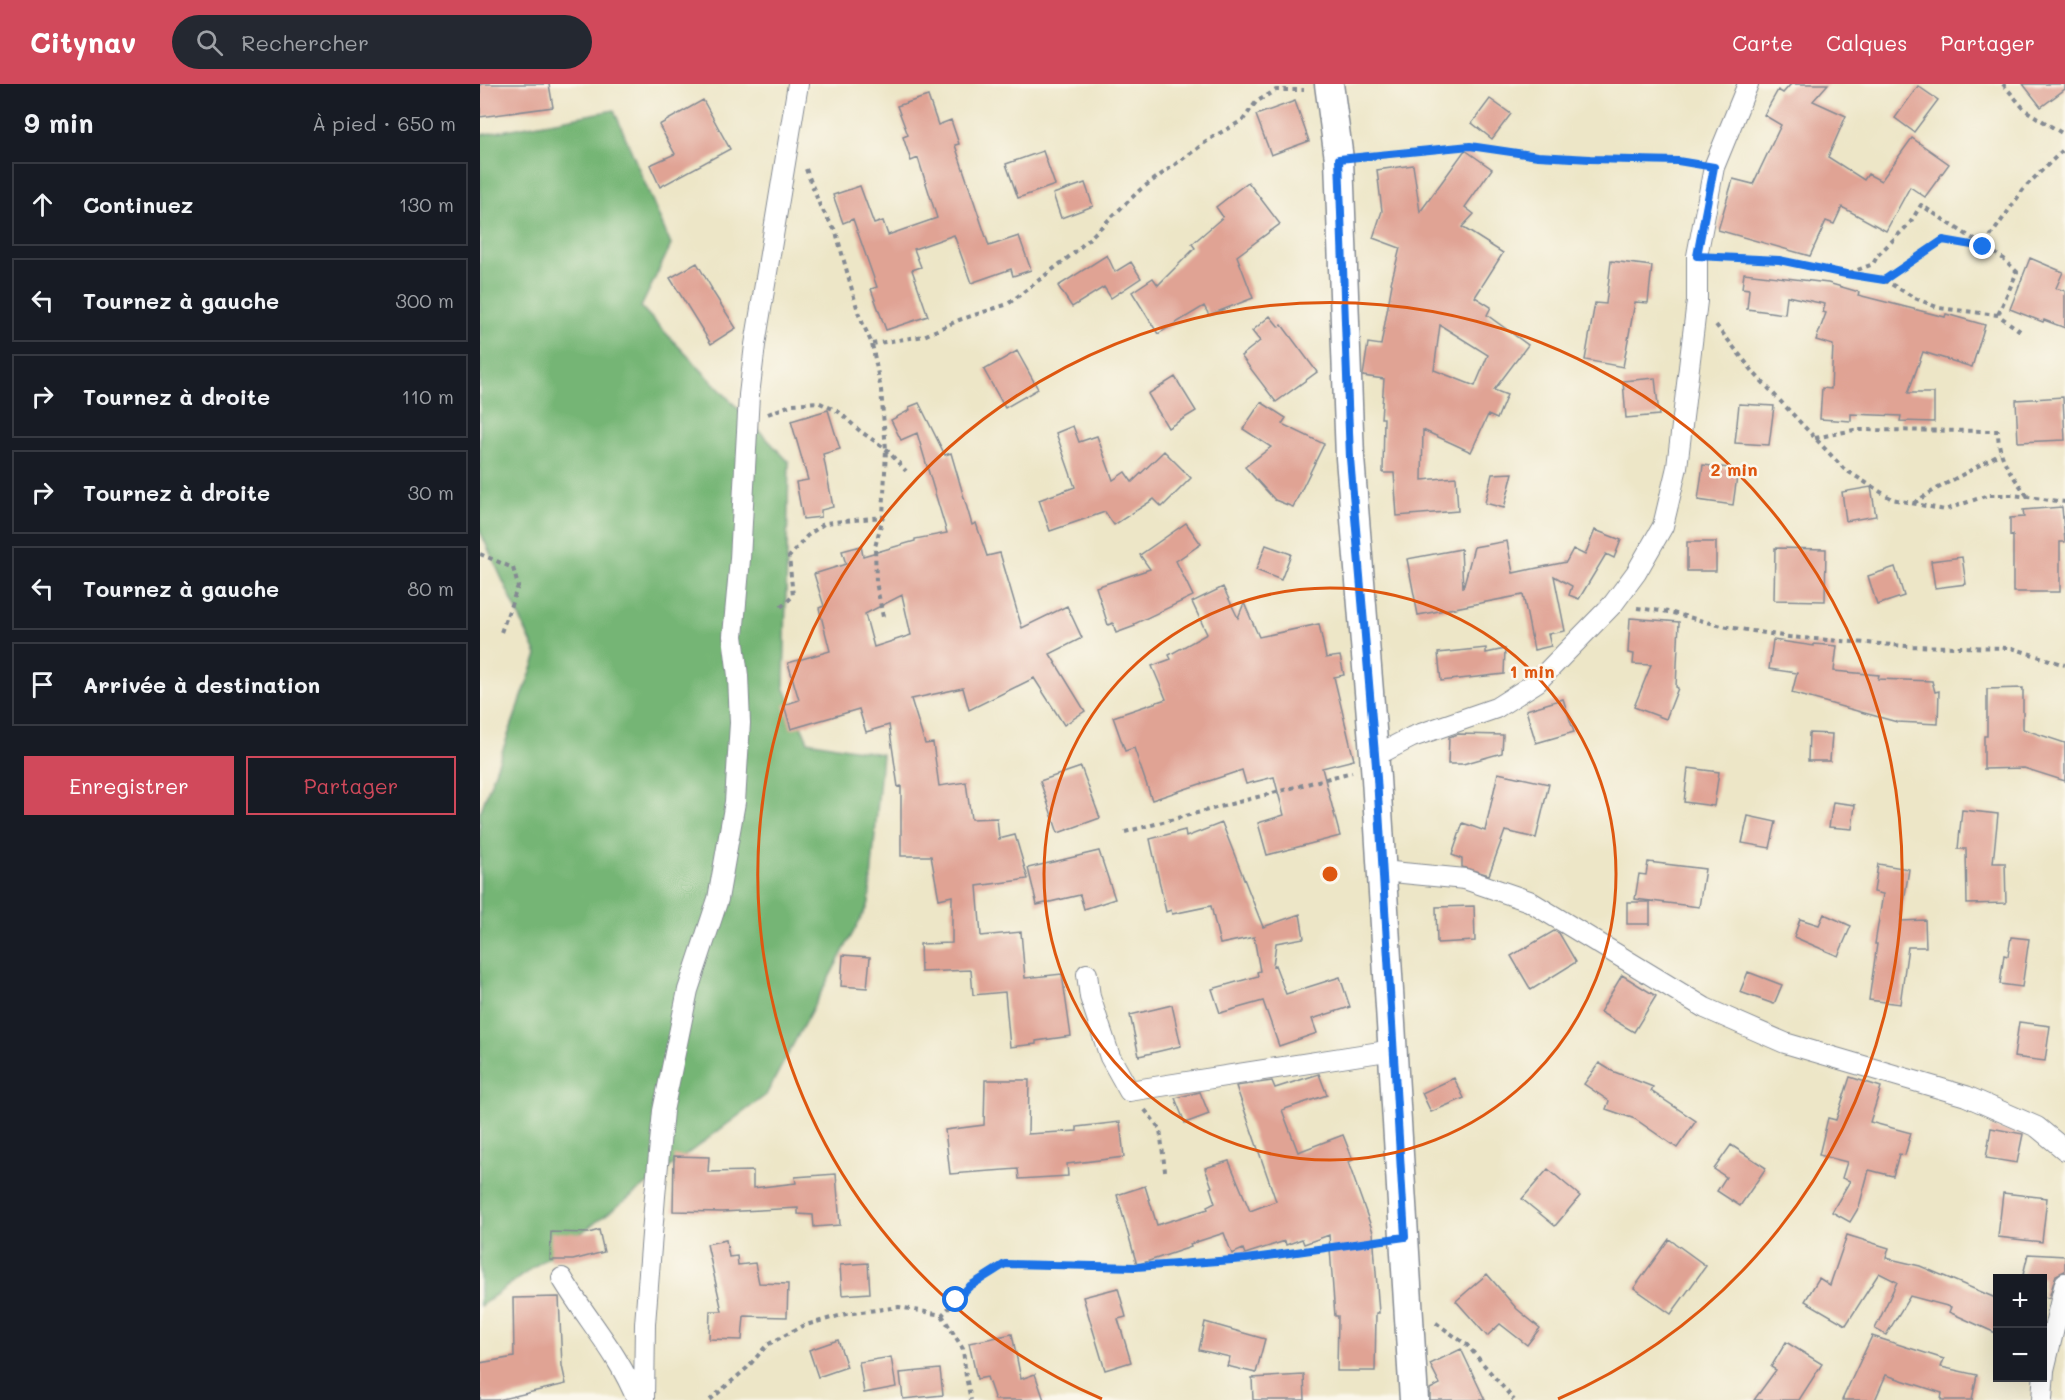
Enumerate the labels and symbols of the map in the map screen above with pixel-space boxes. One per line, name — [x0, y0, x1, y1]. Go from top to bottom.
route end — [1969, 233, 1995, 259]
text: 2 min — [1710, 457, 1758, 481]
text: 1 min — [1509, 659, 1555, 683]
centre of rings — [1320, 864, 1340, 884]
route start — [942, 1286, 968, 1312]

